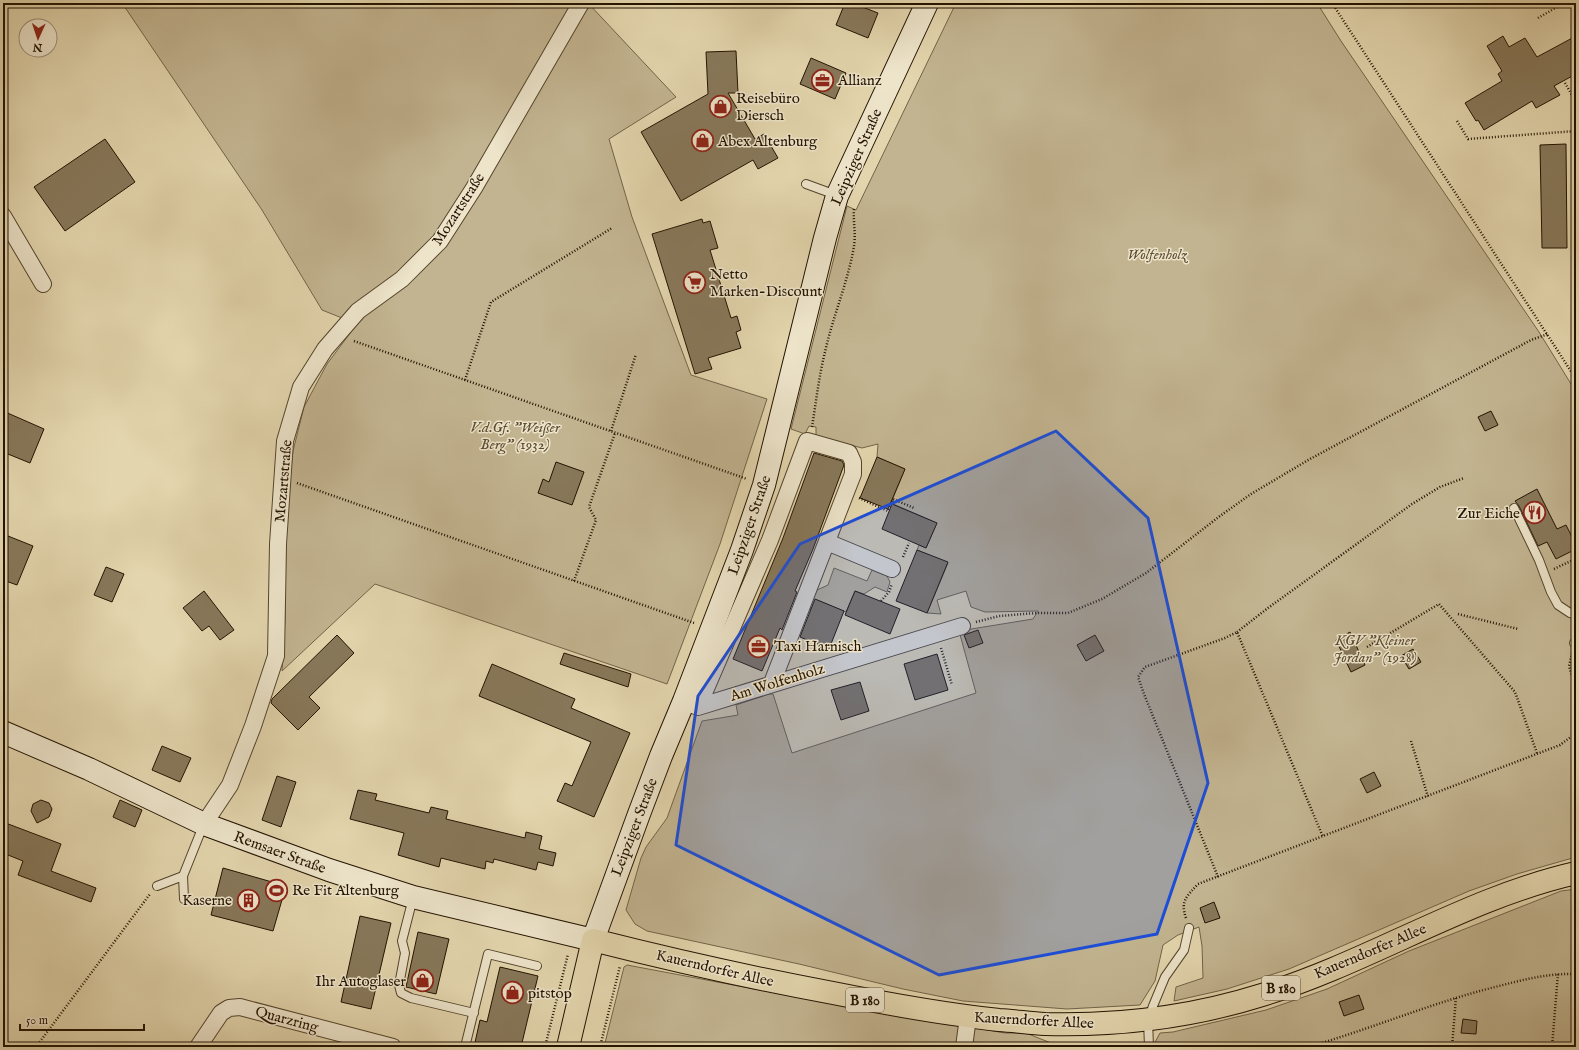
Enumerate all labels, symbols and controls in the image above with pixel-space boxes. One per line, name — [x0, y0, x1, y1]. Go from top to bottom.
north arrow — [18, 18, 58, 58]
text: N — [32, 40, 44, 54]
office icon: Allianz — [810, 67, 836, 93]
place label: Allianz — [837, 71, 882, 90]
place label: Reisebüro Diersch — [736, 89, 800, 125]
shop icon: Reisebüro Diersch — [707, 94, 733, 120]
street label: Leipziger Straße — [827, 106, 886, 209]
shop icon: Abex Altenburg — [690, 128, 716, 154]
place label: Abex Altenburg — [717, 132, 818, 151]
street label: Mozartstraße — [428, 169, 489, 249]
park label: Wolfenholz — [1127, 245, 1188, 264]
place label: Netto Marken-Discount — [710, 265, 822, 301]
supermarket icon: Netto Marken-Discount — [681, 270, 707, 296]
park label: V.d.Gf. "Weißer Berg" (1932) — [470, 418, 561, 455]
street label: Mozartstraße — [270, 439, 297, 523]
street label: Leipziger Straße — [724, 473, 775, 577]
restaurant icon: Zur Eiche — [1522, 500, 1548, 526]
place label: Zur Eiche — [1457, 504, 1520, 523]
park label: KGV "Kleiner Jordan" (1928) — [1333, 631, 1417, 667]
office icon: Taxi Harnisch — [746, 633, 772, 659]
place label: Taxi Harnisch — [774, 637, 861, 656]
street label: Am Wolfenholz — [727, 659, 827, 706]
street label: Leipziger Straße — [607, 775, 662, 879]
street label: Remsaer Straße — [231, 827, 329, 878]
sports icon: Re Fit Altenburg — [263, 877, 289, 903]
place label: Re Fit Altenburg — [292, 881, 400, 900]
building icon: Kaserne — [235, 887, 261, 913]
place label: Kaserne — [182, 891, 232, 910]
street label: Kauerndorfer Allee — [1311, 919, 1429, 984]
street label: Kauerndorfer Allee — [654, 946, 776, 991]
shop icon: Ihr Autoglaser — [409, 968, 435, 994]
place label: Ihr Autoglaser — [315, 972, 406, 991]
road number: B 180 — [1262, 976, 1300, 1000]
shop icon: pitstop — [500, 980, 526, 1006]
place label: pitstop — [528, 984, 572, 1003]
road number: B 180 — [846, 988, 884, 1012]
street label: Quarzring — [253, 1002, 321, 1037]
scale bar — [20, 1006, 144, 1032]
street label: Kauerndorfer Allee — [973, 1008, 1095, 1033]
text: 50 m — [26, 1013, 48, 1028]

